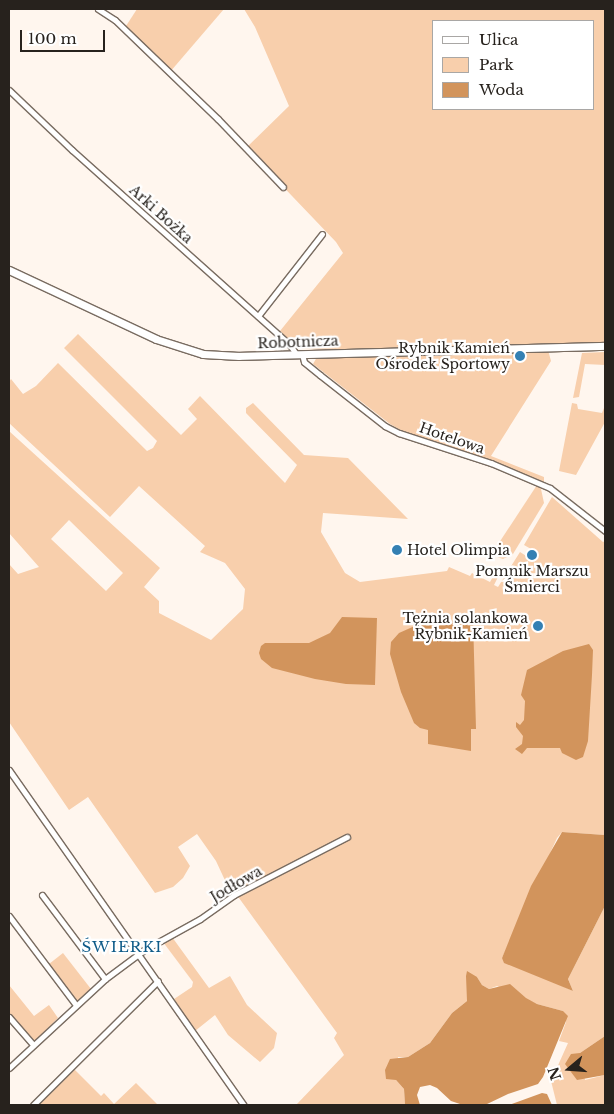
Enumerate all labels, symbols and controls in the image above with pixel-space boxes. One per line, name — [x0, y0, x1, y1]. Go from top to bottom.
scale bar — [22, 20, 108, 52]
legend — [432, 20, 594, 110]
text: 100 m — [28, 29, 77, 48]
text: Ulica — [479, 30, 518, 49]
text: Park — [479, 55, 514, 74]
text: Woda — [479, 80, 524, 99]
street label: Arki Bożka — [126, 181, 196, 247]
street label: Robotnicza — [257, 332, 339, 352]
place label: Rybnik Kamień Ośrodek Sportowy — [375, 340, 510, 372]
marker: Rybnik Kamień Ośrodek Sportowy — [514, 350, 526, 362]
street label: Hotelowa — [417, 419, 487, 457]
place label: Hotel Olimpia — [407, 542, 510, 558]
marker: Hotel Olimpia — [391, 544, 403, 556]
marker: Pomnik Marszu Śmierci — [526, 549, 538, 561]
place label: Pomnik Marszu Śmierci — [475, 563, 589, 596]
place label: Tężnia solankowa Rybnik-Kamień — [402, 610, 528, 642]
marker: Tężnia solankowa Rybnik-Kamień — [532, 620, 544, 632]
street label: Jodłowa — [207, 863, 265, 905]
district label: ŚWIERKI — [81, 938, 163, 956]
north arrow — [544, 1044, 594, 1094]
text: N — [544, 1065, 565, 1083]

